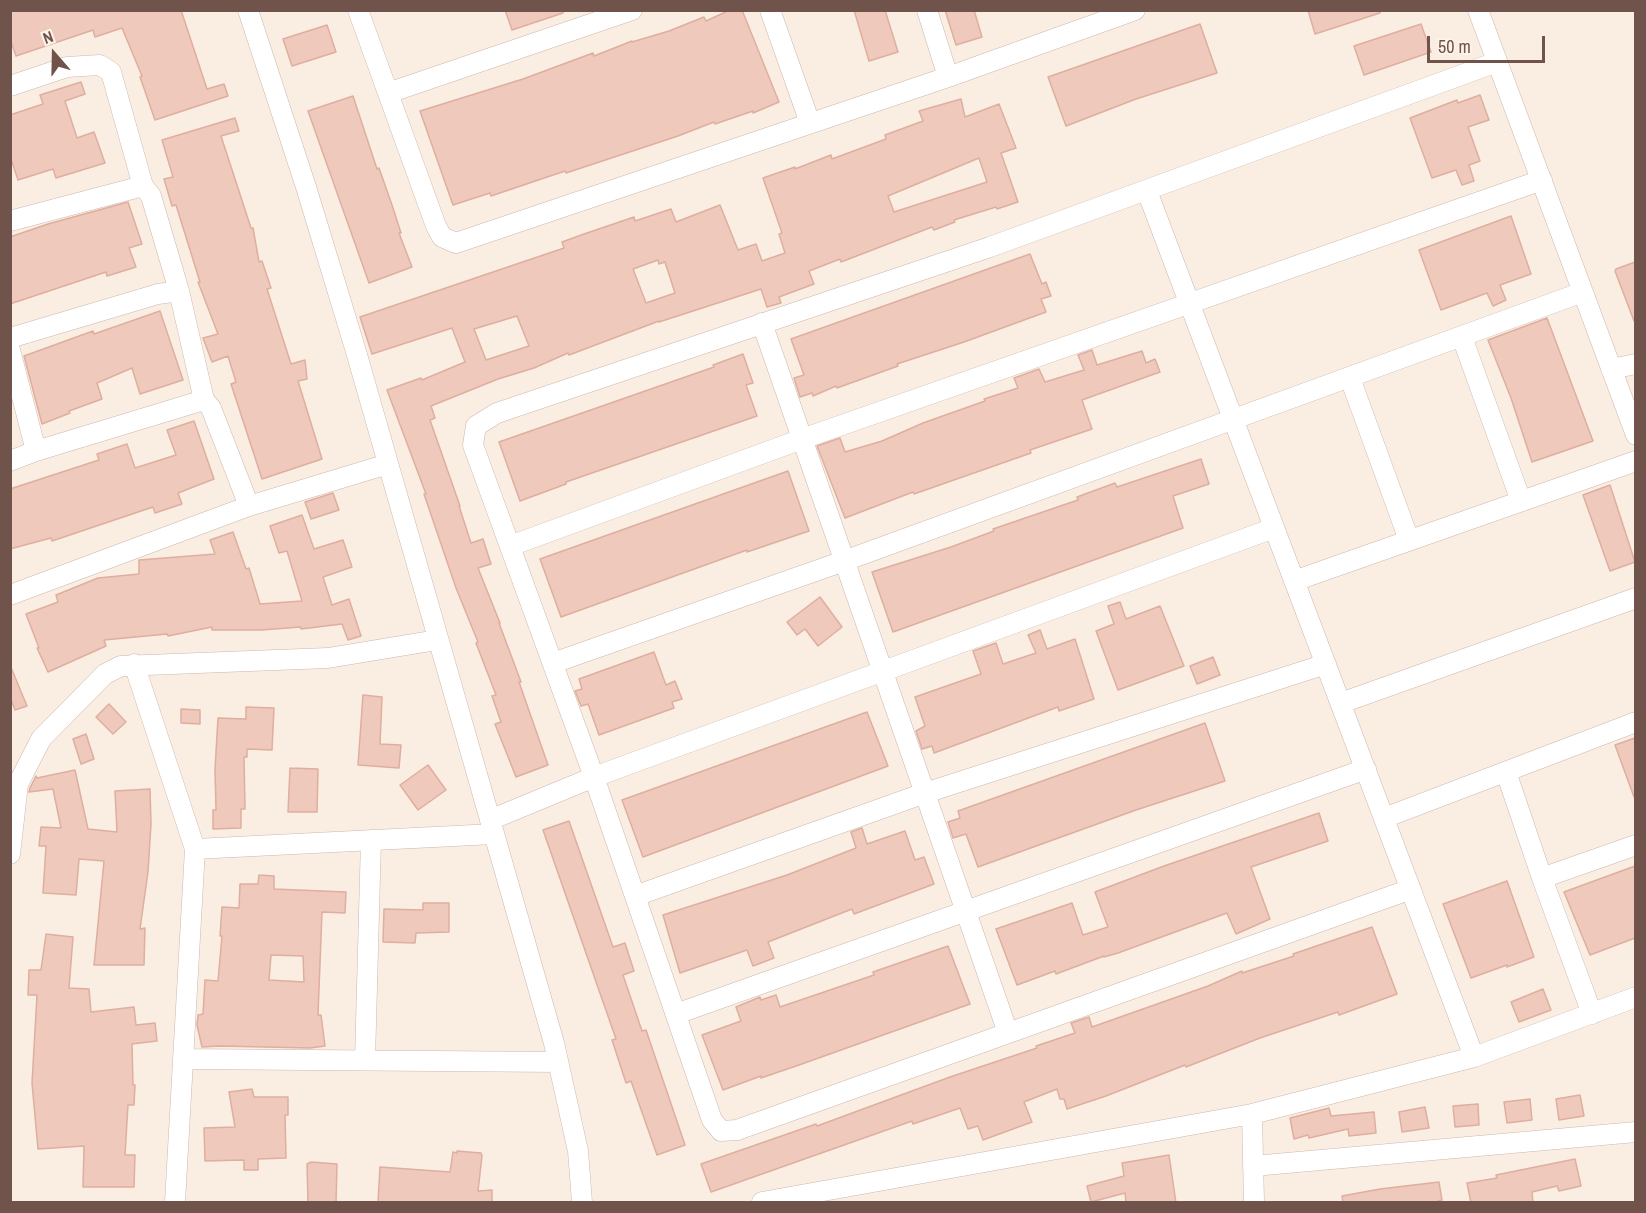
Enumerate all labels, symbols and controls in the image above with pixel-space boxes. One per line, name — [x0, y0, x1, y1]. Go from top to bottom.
north arrow — [24, 24, 84, 84]
scale bar — [1430, 24, 1548, 62]
text: N — [40, 25, 56, 49]
text: 50 m — [1438, 34, 1471, 59]

